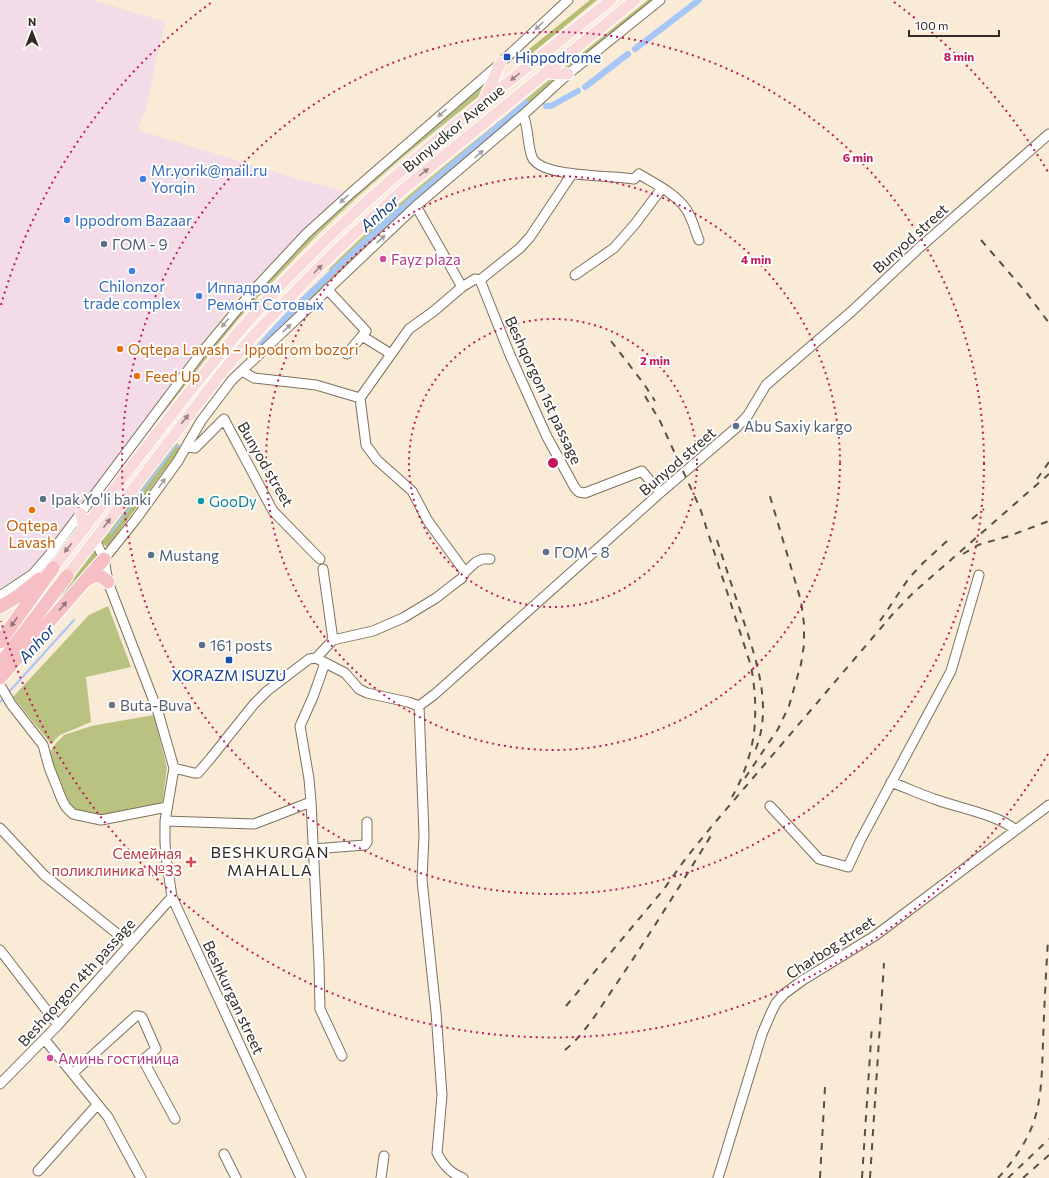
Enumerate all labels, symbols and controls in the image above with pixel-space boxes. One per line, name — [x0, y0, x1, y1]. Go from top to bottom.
north arrow — [12, 12, 52, 52]
scale bar — [909, 12, 999, 38]
text: N — [28, 15, 36, 28]
text: 100 m — [915, 18, 949, 32]
one-way arrow — [534, 22, 544, 31]
place label: Hippodrome — [515, 48, 601, 66]
text: 8 min — [944, 49, 974, 63]
marker: Hippodrome — [502, 52, 512, 62]
one-way arrow — [509, 73, 520, 82]
street label: Bunyudkor Avenue — [399, 80, 507, 176]
one-way arrow — [437, 109, 447, 118]
one-way arrow — [474, 149, 484, 158]
text: 6 min — [843, 150, 873, 164]
place label: Mr.yorik@mail.ru Yorqin — [151, 161, 267, 196]
one-way arrow — [419, 168, 430, 177]
marker: Mr.yorik@mail.ru Yorqin — [138, 174, 148, 184]
water label: Anhor — [355, 191, 403, 236]
one-way arrow — [340, 194, 349, 203]
street label: Bunyod street — [869, 200, 951, 276]
place label: Ippodrom Bazaar — [75, 211, 192, 229]
marker: Ippodrom Bazaar — [62, 215, 72, 225]
one-way arrow — [376, 234, 386, 244]
place label: ГОМ - 9 — [112, 235, 168, 253]
marker: ГОМ - 9 — [99, 239, 109, 249]
place label: Fayz plaza — [391, 250, 461, 268]
text: 4 min — [741, 252, 771, 266]
marker: Fayz plaza — [378, 254, 388, 264]
one-way arrow — [313, 264, 323, 274]
marker: Chilonzor trade complex — [127, 266, 137, 276]
place label: Chilonzor trade complex — [83, 277, 181, 312]
place label: Иппадром Ремонт Сотовых — [207, 278, 324, 313]
marker: Иппадром Ремонт Сотовых — [194, 291, 204, 301]
street label: Beshqorgon 1st passage — [502, 313, 586, 467]
one-way arrow — [221, 317, 230, 328]
one-way arrow — [282, 324, 292, 333]
place label: Oqtepa Lavash – Ippodrom bozori — [128, 340, 359, 358]
marker: Oqtepa Lavash – Ippodrom bozori — [115, 344, 125, 354]
text: 2 min — [640, 353, 670, 367]
place label: Feed Up — [145, 367, 201, 385]
marker: Feed Up — [132, 371, 142, 381]
one-way arrow — [181, 413, 190, 424]
place label: Abu Saxiy kargo — [744, 417, 853, 435]
street label: Bunyod street — [234, 418, 298, 510]
marker: Abu Saxiy kargo — [731, 421, 741, 431]
street label: Bunyod street — [635, 423, 719, 499]
centre of rings — [546, 456, 560, 470]
one-way arrow — [158, 478, 166, 488]
place label: Ipak Yo'li banki — [51, 490, 151, 508]
place label: GooDy — [209, 492, 257, 510]
marker: Ipak Yo'li banki — [38, 494, 48, 504]
marker: GooDy — [196, 496, 206, 506]
marker: Oqtepa Lavash — [27, 505, 37, 515]
place label: Oqtepa Lavash — [6, 516, 58, 551]
one-way arrow — [103, 517, 111, 528]
one-way arrow — [64, 543, 73, 554]
place label: ГОМ - 8 — [554, 543, 610, 561]
place label: Mustang — [159, 546, 219, 564]
marker: ГОМ - 8 — [541, 547, 551, 557]
marker: Mustang — [146, 550, 156, 560]
one-way arrow — [58, 601, 67, 611]
one-way arrow — [10, 617, 18, 628]
water label: Anhor — [13, 619, 59, 667]
place label: 161 posts — [210, 636, 272, 654]
marker: 161 posts — [197, 640, 207, 650]
marker: XORAZM ISUZU — [224, 655, 234, 665]
place label: XORAZM ISUZU — [172, 666, 286, 684]
place label: Buta-Buva — [120, 696, 192, 714]
marker: Buta-Buva — [107, 700, 117, 710]
district label: BESHKURGAN MAHALLA — [211, 842, 329, 879]
place label: Семейная поликлиника №33 — [52, 844, 182, 879]
marker: Семейная поликлиника №33 — [185, 856, 197, 868]
street label: Charbog street — [782, 912, 878, 982]
street label: Beshqorgon 4th passage — [14, 914, 138, 1050]
street label: Beshkurgan street — [200, 937, 268, 1057]
place label: Аминь гостиница — [58, 1049, 179, 1067]
marker: Аминь гостиница — [45, 1053, 55, 1063]

